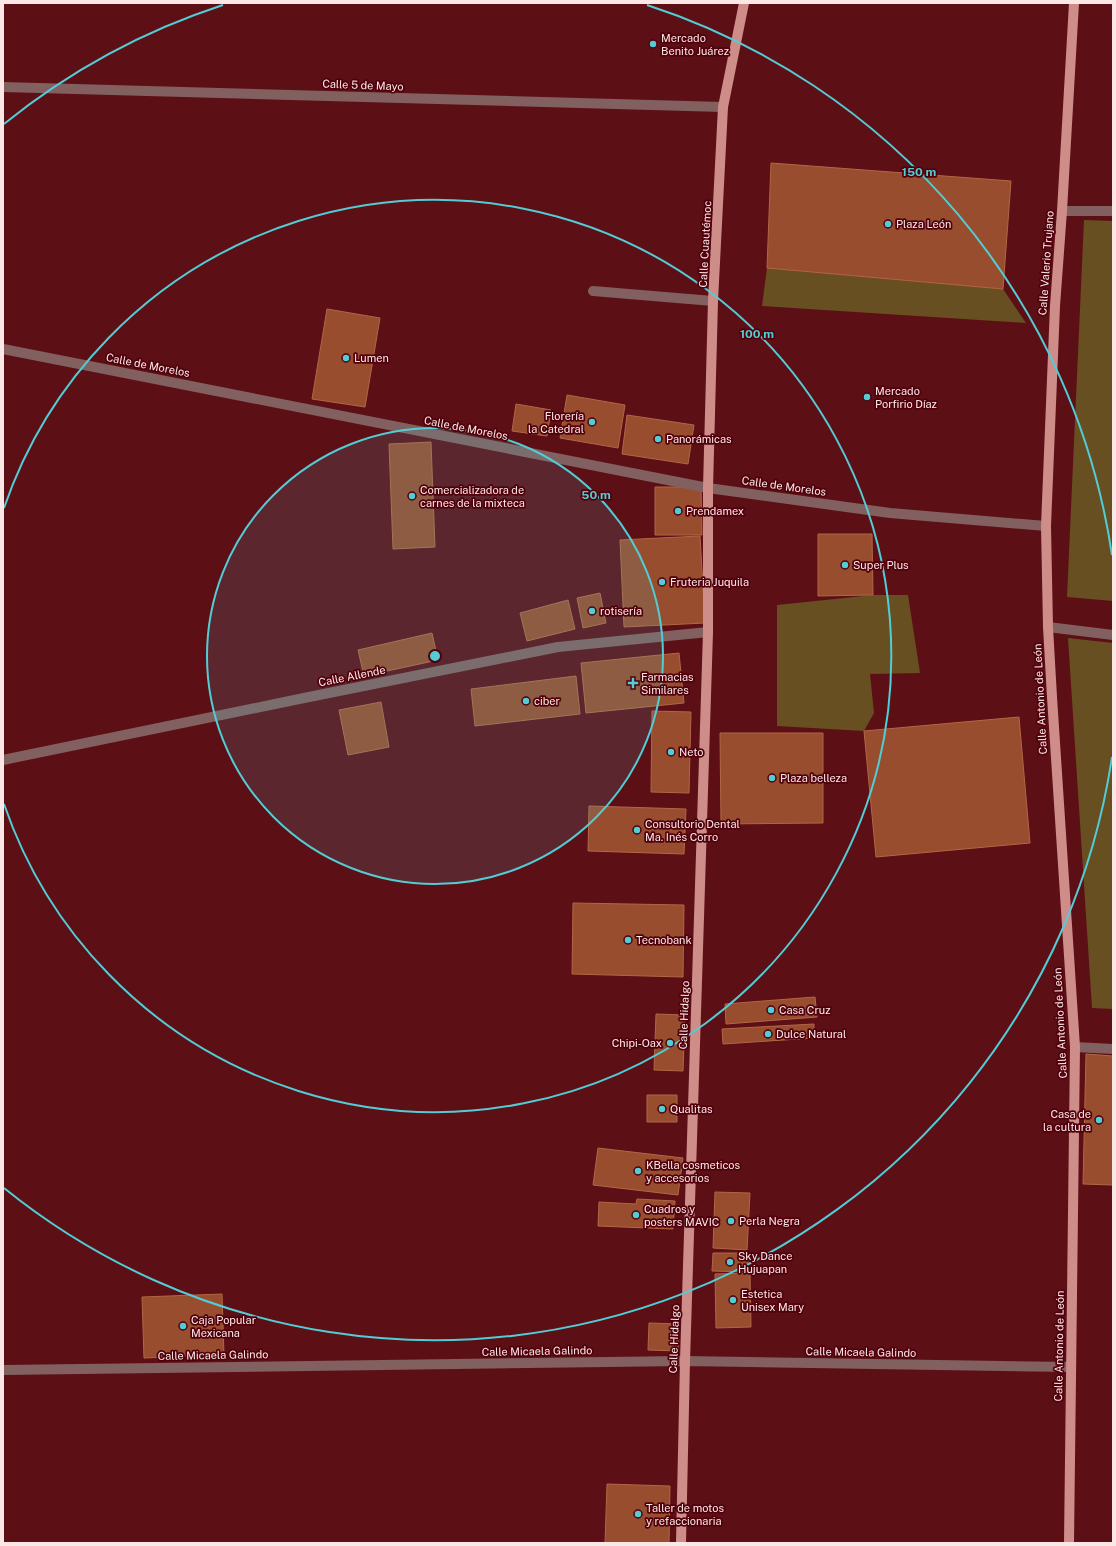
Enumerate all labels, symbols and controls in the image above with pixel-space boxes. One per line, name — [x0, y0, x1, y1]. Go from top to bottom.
place label: Mercado Benito Juárez — [661, 32, 729, 57]
marker: Mercado Benito Juárez — [648, 39, 658, 49]
street label: Calle 5 de Mayo — [322, 78, 404, 92]
text: 150 m — [902, 165, 936, 179]
street label: Calle Cuautémoc — [697, 200, 713, 288]
street label: Calle Valerio Trujano — [1036, 210, 1056, 316]
place label: Plaza León — [896, 218, 951, 230]
marker: Plaza León — [883, 219, 893, 229]
text: 100 m — [740, 327, 774, 341]
street label: Calle de Morelos — [105, 351, 191, 379]
place label: Lumen — [354, 352, 389, 364]
marker: Lumen — [341, 353, 351, 363]
place label: Mercado Porfirio Díaz — [875, 385, 937, 410]
marker: Mercado Porfirio Díaz — [862, 392, 872, 402]
place label: Florería la Catedral — [528, 410, 584, 435]
street label: Calle de Morelos — [423, 414, 509, 442]
marker: Florería la Catedral — [587, 417, 597, 427]
place label: Panorámicas — [666, 433, 732, 445]
marker: Panorámicas — [653, 434, 663, 444]
street label: Calle de Morelos — [741, 474, 827, 498]
place label: Comercializadora de carnes de la mixteca — [420, 484, 525, 509]
text: 50 m — [581, 488, 611, 502]
marker: Comercializadora de carnes de la mixteca — [407, 491, 417, 501]
place label: Prendamex — [686, 505, 744, 517]
marker: Prendamex — [673, 506, 683, 516]
place label: Super Plus — [853, 559, 909, 571]
marker: Super Plus — [840, 560, 850, 570]
place label: Fruteria Juquila — [670, 576, 749, 588]
marker: Fruteria Juquila — [657, 577, 667, 587]
place label: rotisería — [600, 605, 642, 617]
marker: rotisería — [587, 606, 597, 616]
street label: Calle Antonio de León — [1031, 643, 1049, 755]
centre of rings — [428, 649, 442, 663]
street label: Calle Allende — [317, 664, 387, 688]
place label: Farmacias Similares — [641, 671, 694, 696]
marker: Farmacias Similares — [628, 678, 638, 688]
place label: ciber — [534, 695, 560, 707]
marker: ciber — [521, 696, 531, 706]
place label: Neto — [679, 746, 704, 758]
marker: Neto — [666, 747, 676, 757]
place label: Plaza belleza — [780, 772, 847, 784]
marker: Plaza belleza — [767, 773, 777, 783]
place label: Consultorio Dental Ma. Inés Corro — [645, 818, 740, 843]
marker: Consultorio Dental Ma. Inés Corro — [632, 825, 642, 835]
place label: Tecnobank — [636, 934, 692, 946]
marker: Tecnobank — [623, 935, 633, 945]
street label: Calle Antonio de León — [1051, 967, 1069, 1079]
street label: Calle Hidalgo — [677, 980, 691, 1050]
place label: Casa Cruz — [779, 1004, 830, 1016]
marker: Casa Cruz — [766, 1005, 776, 1015]
place label: Dulce Natural — [776, 1028, 846, 1040]
marker: Dulce Natural — [763, 1029, 773, 1039]
place label: Chipi-Oax — [612, 1037, 662, 1049]
marker: Chipi-Oax — [665, 1038, 675, 1048]
place label: Qualitas — [670, 1103, 713, 1115]
marker: Qualitas — [657, 1104, 667, 1114]
place label: Casa de la cultura — [1043, 1108, 1091, 1133]
marker: Casa de la cultura — [1094, 1115, 1104, 1125]
place label: KBella cosmeticos y accesorios — [646, 1159, 741, 1184]
marker: KBella cosmeticos y accesorios — [633, 1166, 643, 1176]
place label: Cuadros y posters MAVIC — [644, 1203, 719, 1228]
marker: Cuadros y posters MAVIC — [631, 1210, 641, 1220]
place label: Perla Negra — [739, 1215, 800, 1227]
marker: Perla Negra — [726, 1216, 736, 1226]
place label: Sky Dance Hujuapan — [738, 1250, 792, 1275]
marker: Sky Dance Hujuapan — [725, 1257, 735, 1267]
place label: Estetica Unisex Mary — [741, 1288, 804, 1313]
street label: Calle Antonio de León — [1052, 1290, 1066, 1402]
marker: Estetica Unisex Mary — [728, 1295, 738, 1305]
street label: Calle Hidalgo — [667, 1304, 681, 1374]
place label: Caja Popular Mexicana — [191, 1314, 256, 1339]
marker: Caja Popular Mexicana — [178, 1321, 188, 1331]
street label: Calle Micaela Galindo — [482, 1344, 592, 1358]
street label: Calle Micaela Galindo — [806, 1345, 916, 1359]
street label: Calle Micaela Galindo — [158, 1348, 268, 1362]
place label: Taller de motos y refaccionaria — [646, 1502, 724, 1527]
marker: Taller de motos y refaccionaria — [633, 1509, 643, 1519]

